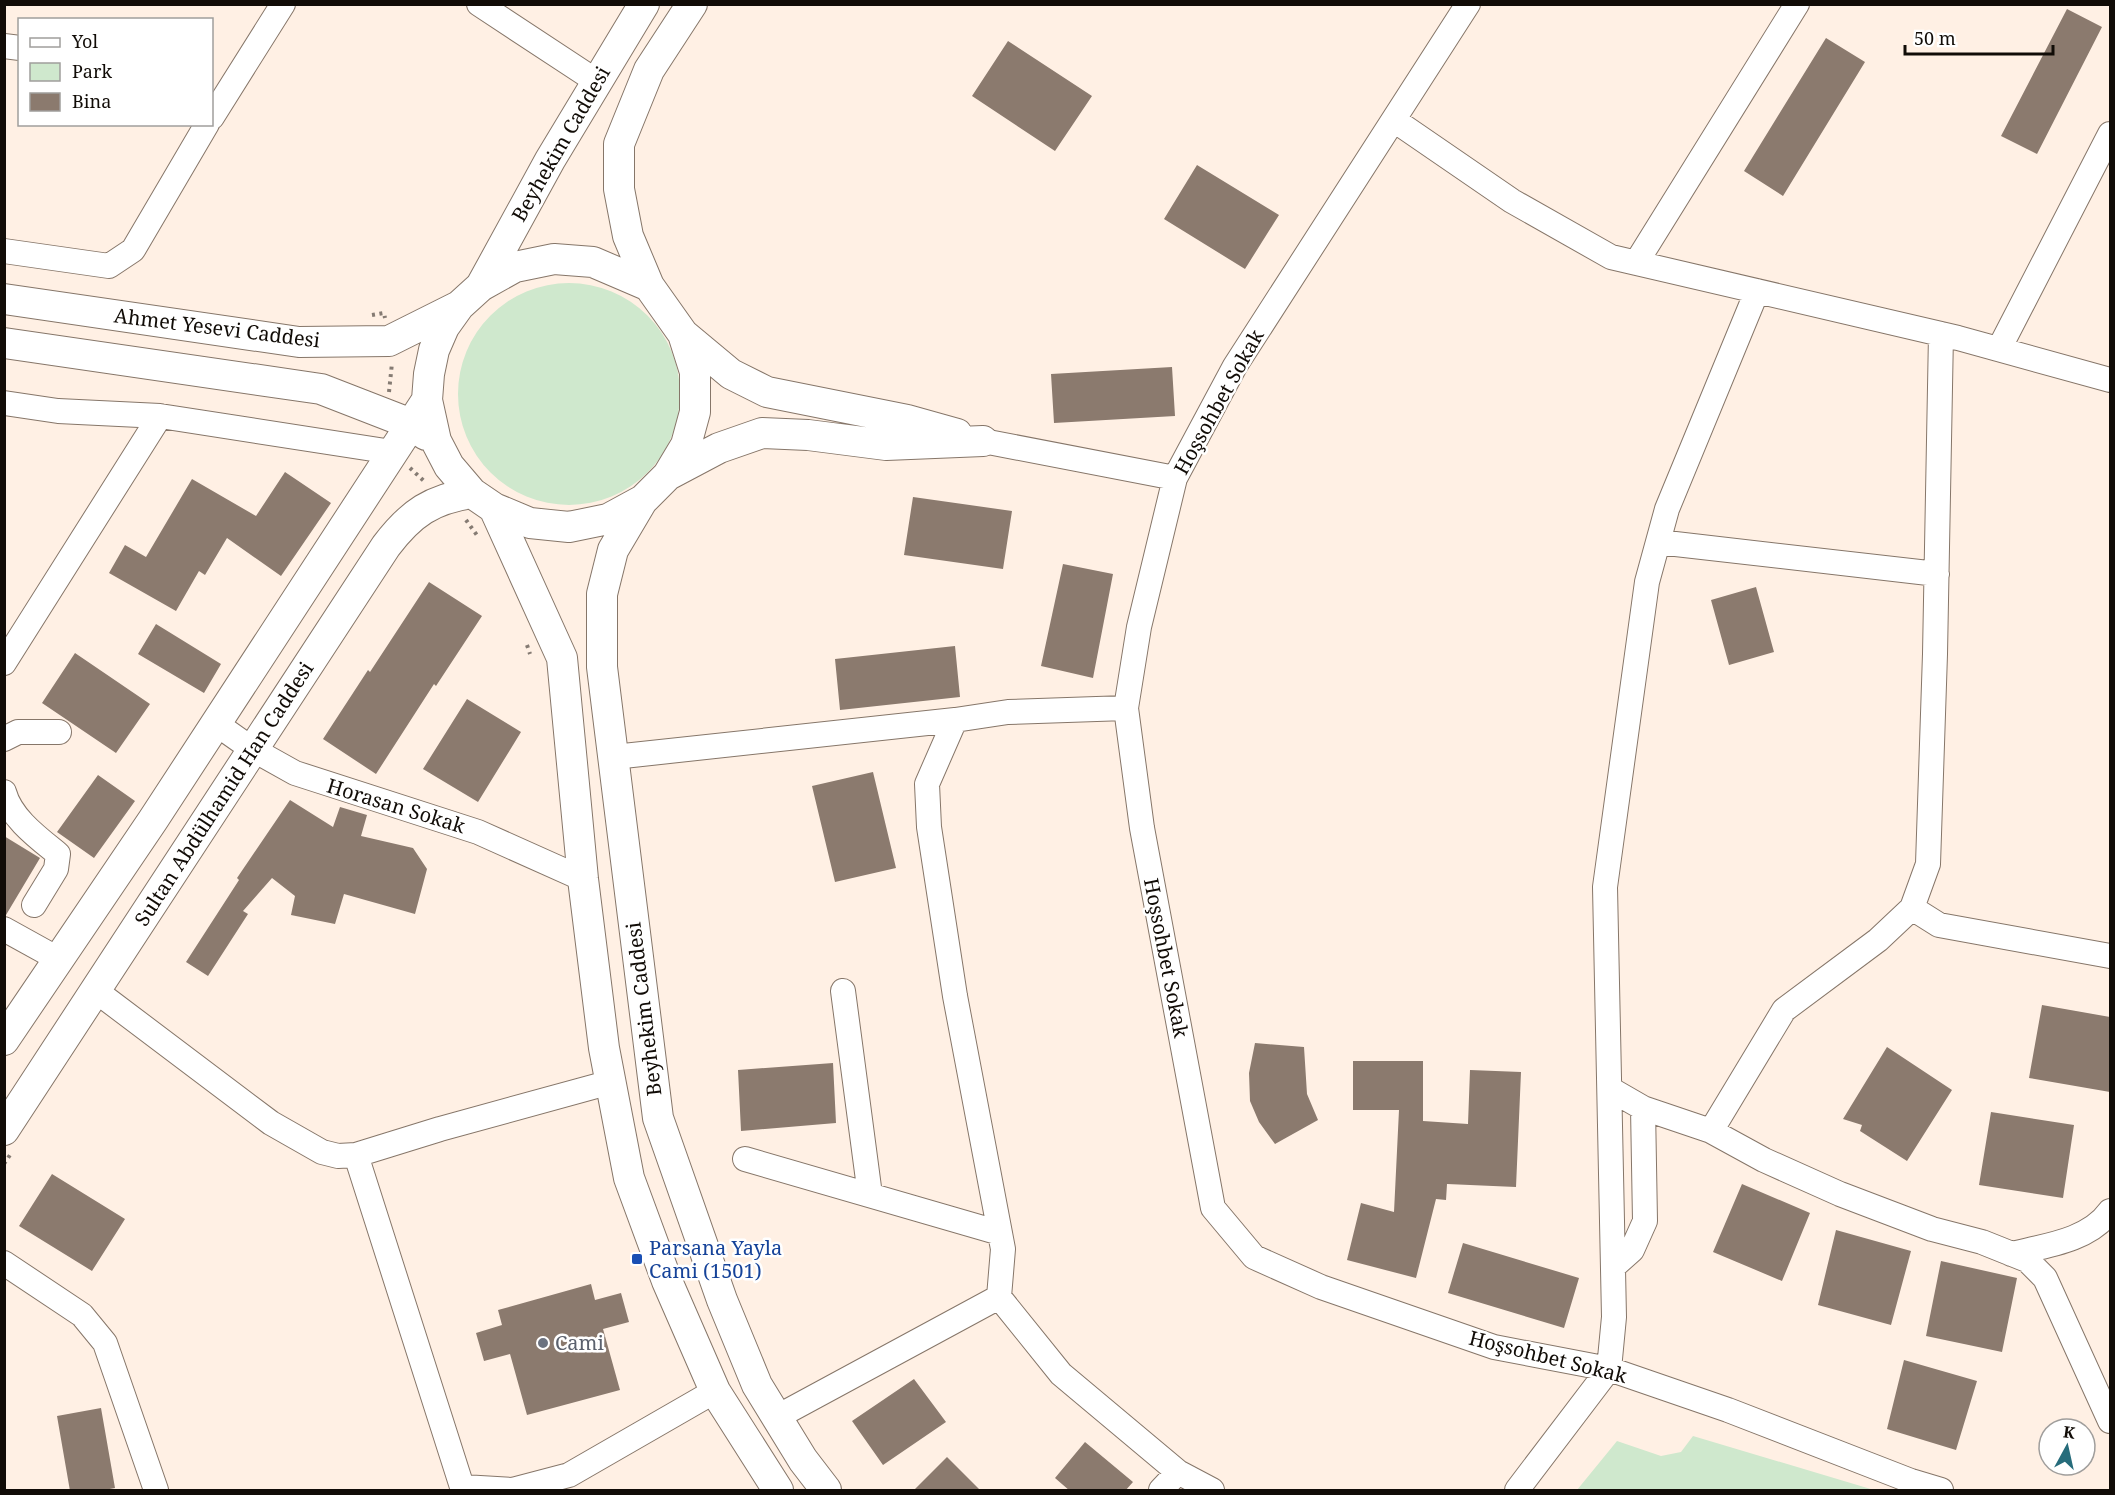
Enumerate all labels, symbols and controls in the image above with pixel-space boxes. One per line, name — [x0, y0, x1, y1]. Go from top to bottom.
legend — [18, 18, 213, 126]
scale bar — [1905, 18, 2054, 56]
text: 50 m — [1914, 26, 1956, 50]
text: Yol — [71, 29, 98, 53]
text: Park — [72, 59, 112, 83]
street label: Beyhekim Caddesi — [505, 61, 616, 226]
text: Bina — [72, 89, 111, 113]
street label: Ahmet Yesevi Caddesi — [112, 301, 322, 354]
street label: Hoşsohbet Sokak — [1167, 324, 1270, 479]
street label: Sultan Abdülhamid Han Caddesi — [128, 656, 320, 931]
street label: Horasan Sokak — [324, 772, 469, 839]
street label: Hoşsohbet Sokak — [1138, 876, 1195, 1040]
street label: Beyhekim Caddesi — [619, 920, 668, 1098]
place label: Parsana Yayla Cami (1501) — [649, 1234, 782, 1284]
marker: Parsana Yayla Cami (1501) — [630, 1252, 644, 1266]
street label: Hoşsohbet Sokak — [1466, 1324, 1630, 1389]
place label: Cami — [555, 1329, 604, 1356]
marker: Cami — [536, 1336, 550, 1350]
north arrow — [2037, 1417, 2097, 1477]
text: K — [2062, 1420, 2077, 1444]

